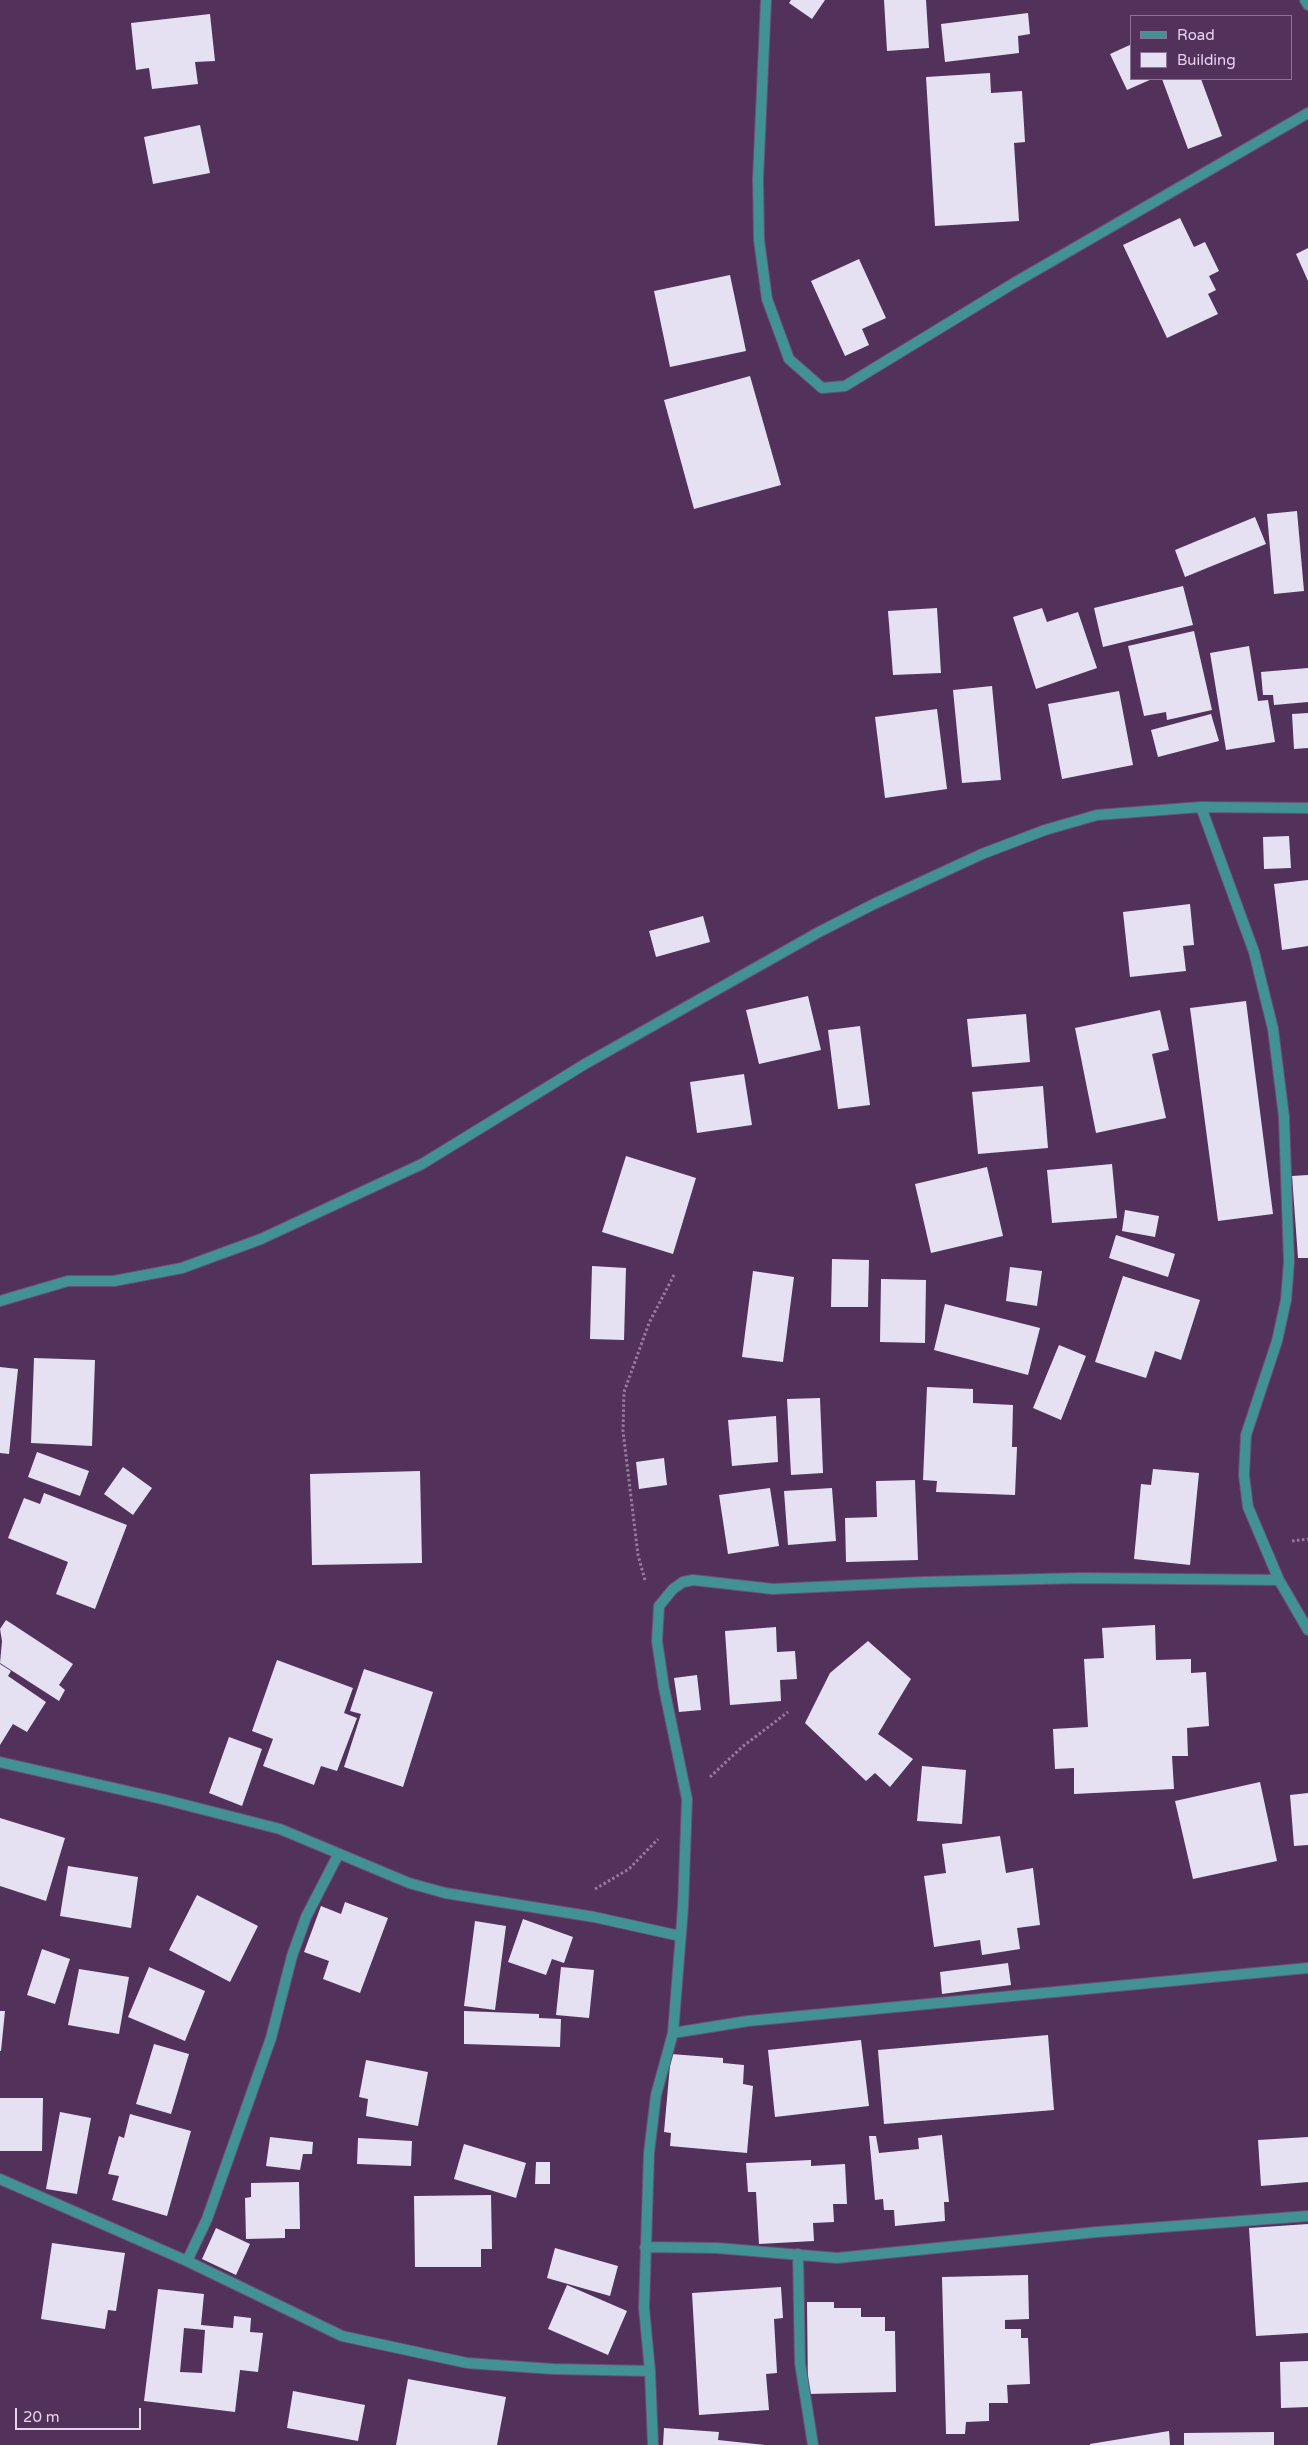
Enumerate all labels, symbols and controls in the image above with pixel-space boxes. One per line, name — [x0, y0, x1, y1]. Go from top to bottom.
legend — [1130, 15, 1293, 80]
text: Road — [1177, 26, 1215, 44]
text: Building — [1177, 51, 1236, 69]
scale bar — [18, 2398, 144, 2430]
text: 20 m — [23, 2408, 60, 2426]

